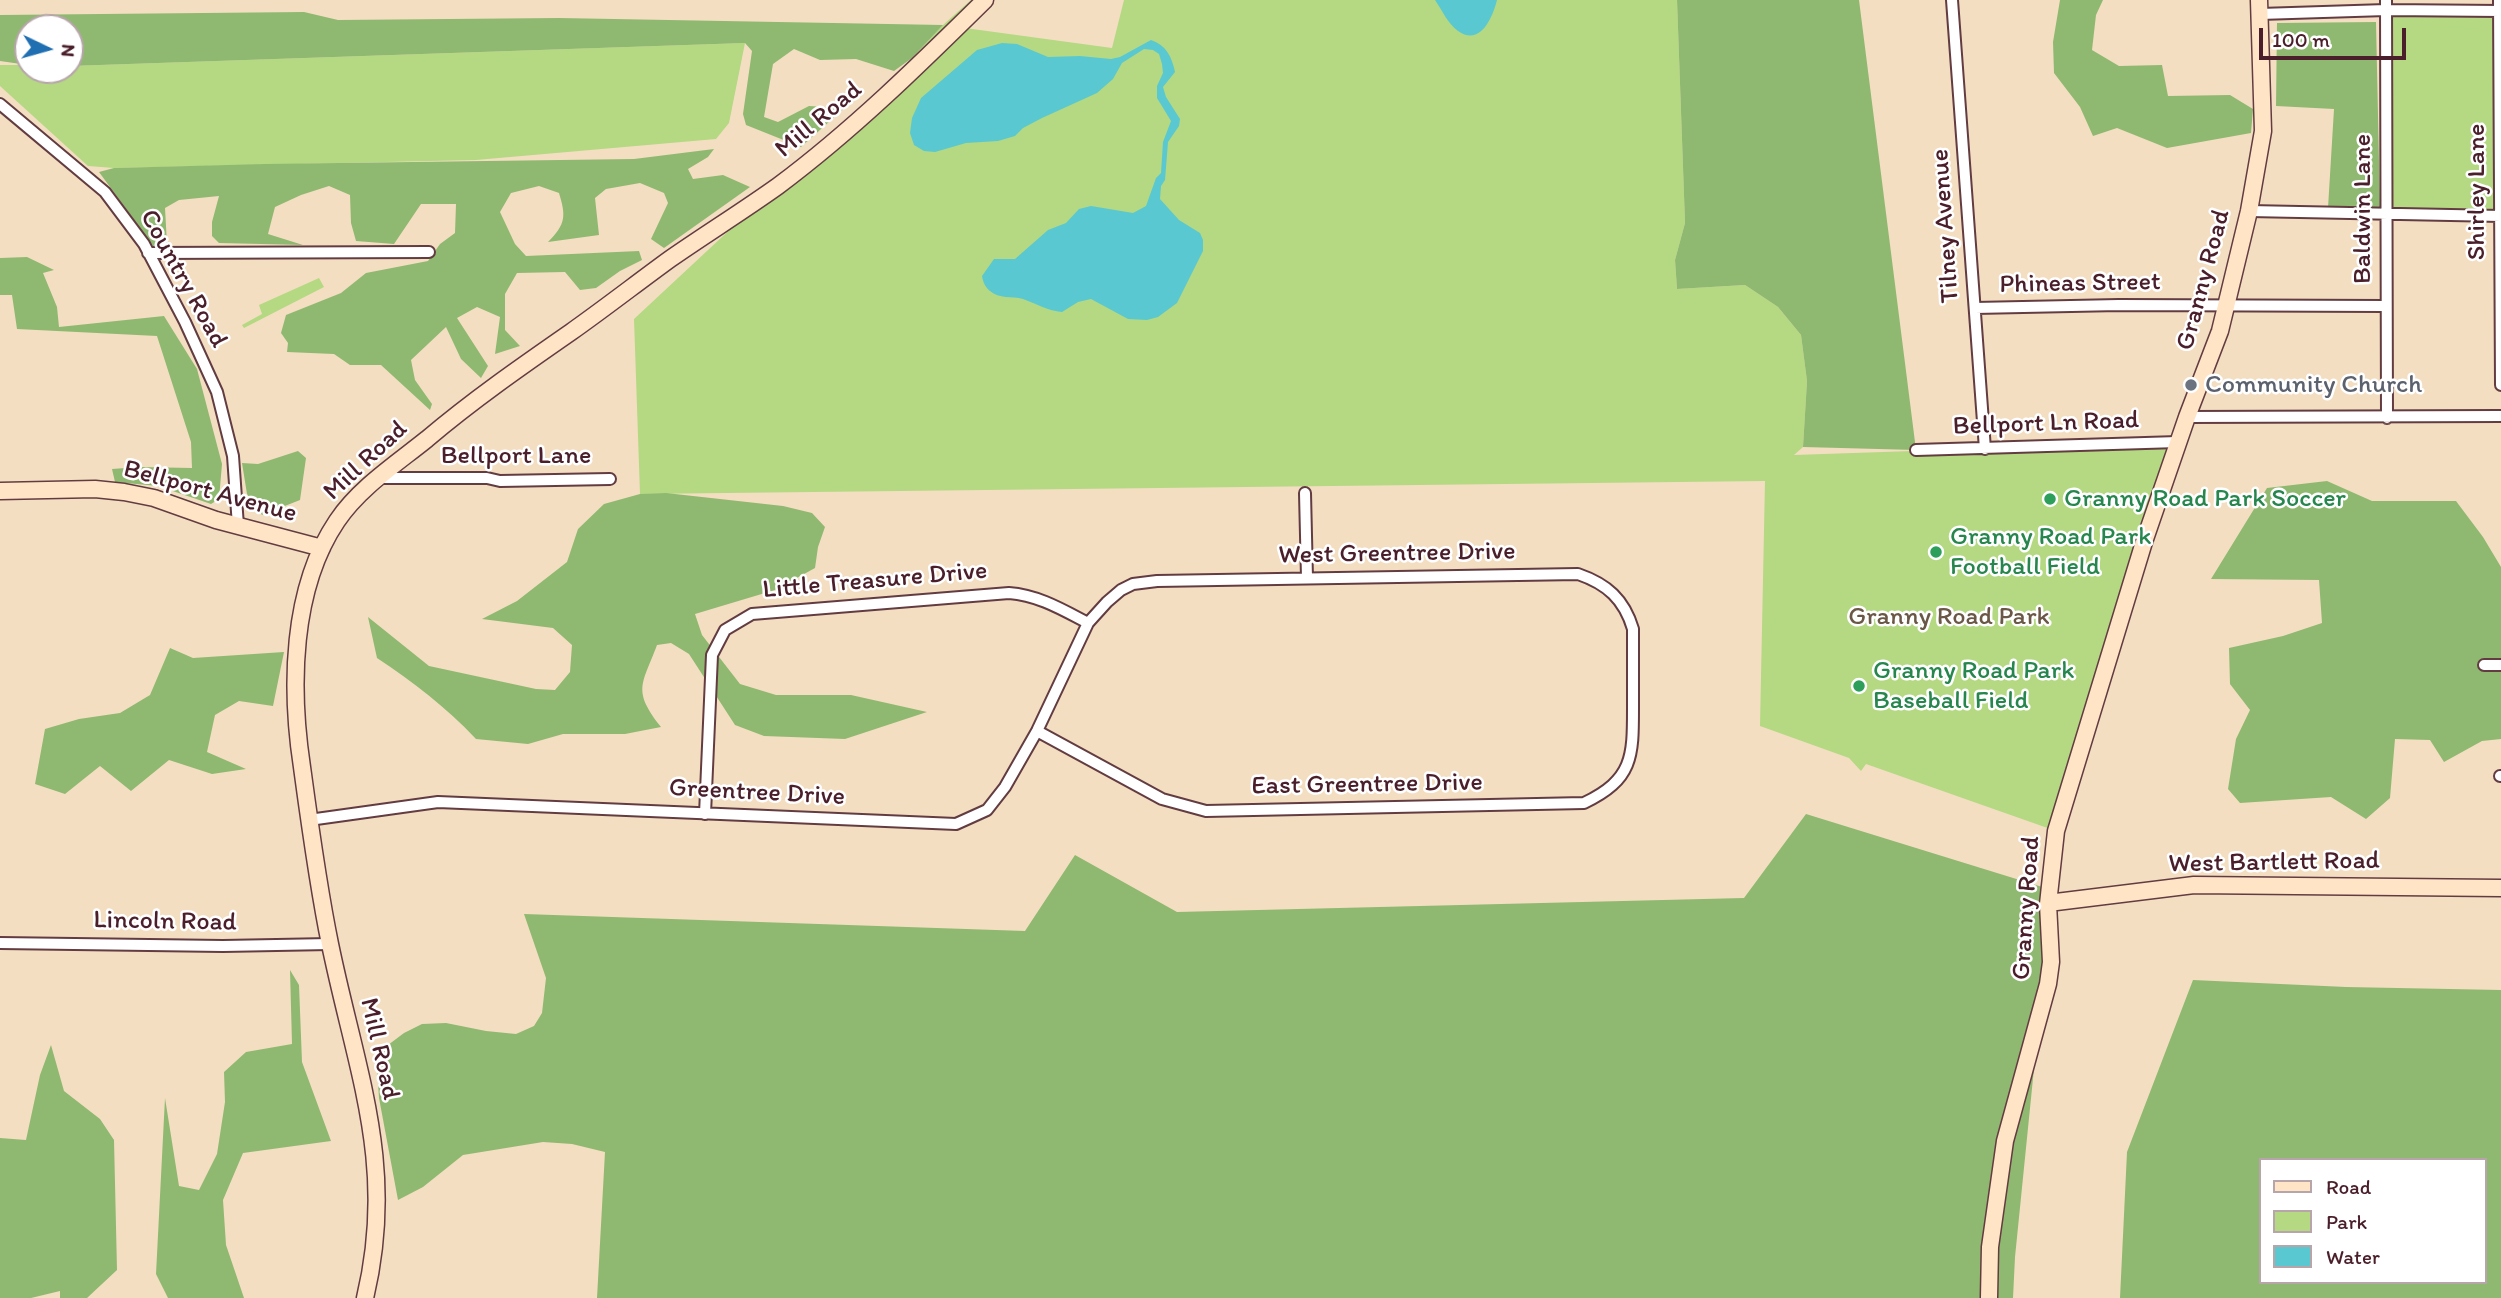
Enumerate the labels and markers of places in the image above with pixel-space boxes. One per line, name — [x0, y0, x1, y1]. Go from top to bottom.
place label: Community Church — [2205, 369, 2422, 401]
marker: Community Church — [2183, 377, 2199, 393]
place label: Granny Road Park Soccer — [2064, 483, 2346, 515]
marker: Granny Road Park Soccer — [2042, 491, 2058, 507]
place label: Granny Road Park Football Field — [1950, 521, 2151, 582]
marker: Granny Road Park Football Field — [1928, 544, 1944, 560]
place label: Granny Road Park Baseball Field — [1873, 655, 2074, 716]
marker: Granny Road Park Baseball Field — [1851, 678, 1867, 694]

